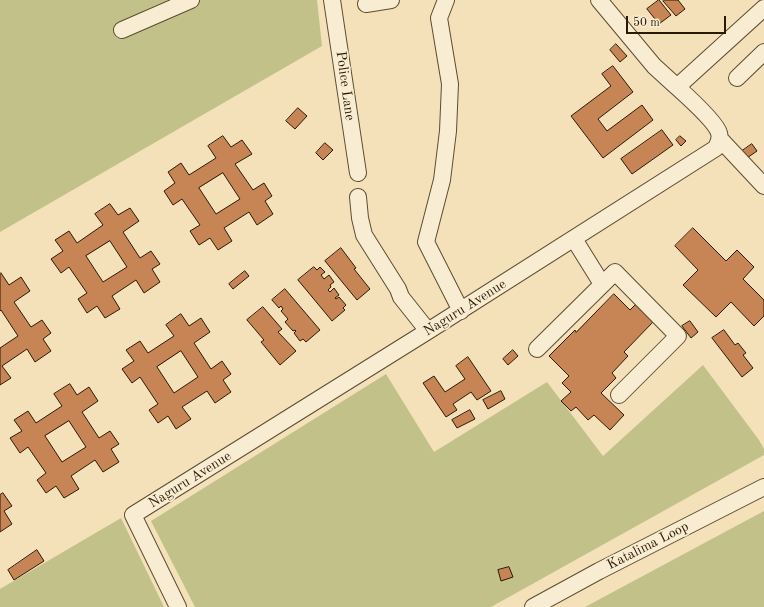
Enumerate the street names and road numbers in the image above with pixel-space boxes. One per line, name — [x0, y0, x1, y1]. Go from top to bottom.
street label: Police Lane — [332, 50, 358, 122]
street label: Naguru Avenue — [421, 276, 509, 340]
street label: Naguru Avenue — [146, 448, 234, 512]
street label: Katalima Loop — [604, 518, 692, 574]

